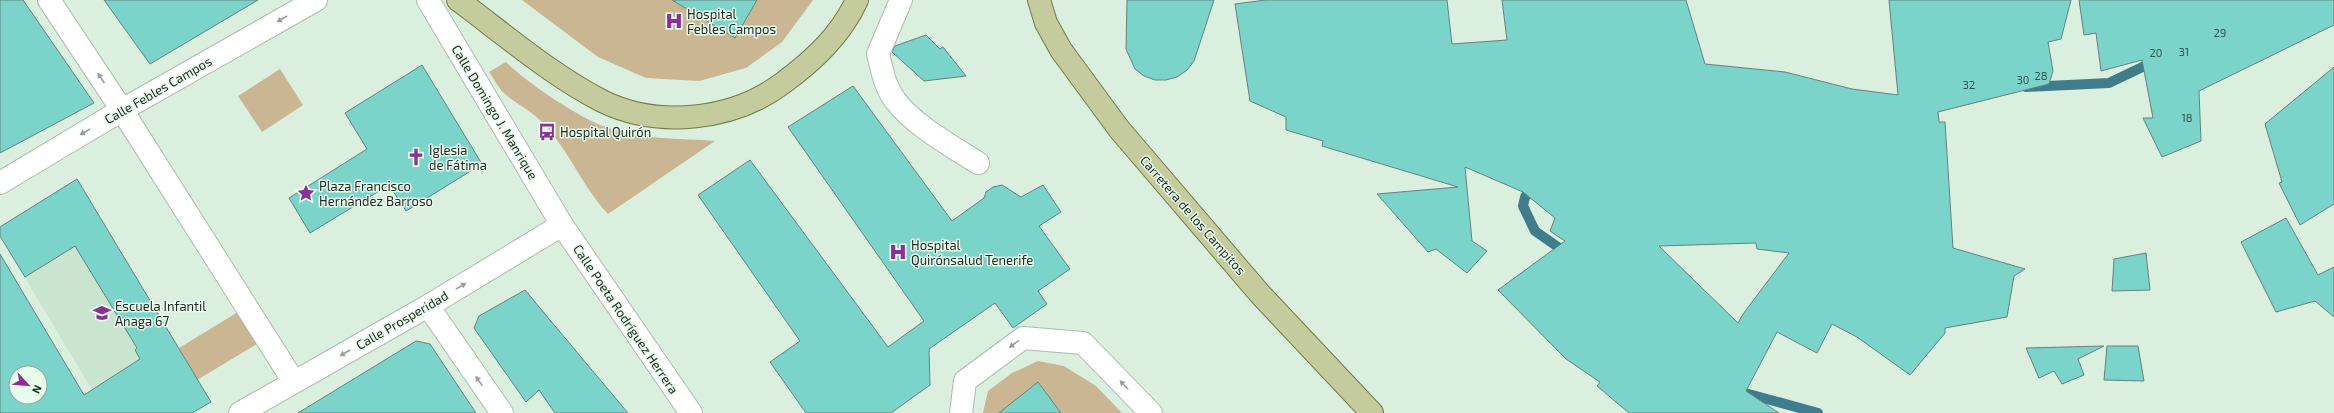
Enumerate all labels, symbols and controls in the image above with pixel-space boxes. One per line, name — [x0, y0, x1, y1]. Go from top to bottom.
place label: Hospital Febles Campos — [687, 6, 776, 37]
hospital icon: Hospital Febles Campos — [664, 11, 684, 31]
one-way arrow — [277, 16, 288, 23]
house number: 29 — [2214, 26, 2226, 39]
street label: Calle Domingo J. Manrique — [448, 42, 542, 182]
house number: 31 — [2179, 45, 2189, 58]
house number: 20 — [2150, 46, 2162, 59]
street label: Calle Febles Campos — [102, 53, 214, 127]
house number: 28 — [2035, 69, 2047, 82]
one-way arrow — [97, 72, 104, 83]
house number: 30 — [2017, 73, 2029, 86]
house number: 32 — [1963, 78, 1975, 91]
house number: 18 — [2181, 111, 2193, 124]
bus stop icon: Hospital Quirón — [537, 122, 557, 142]
place label: Hospital Quirón — [560, 124, 651, 140]
one-way arrow — [79, 129, 91, 136]
place label: Iglesia de Fátima — [429, 142, 487, 173]
church icon: Iglesia de Fátima — [406, 147, 426, 167]
street label: Carretera de los Campitos — [1137, 152, 1249, 278]
place label: Plaza Francisco Hernández Barroso — [319, 178, 433, 209]
place icon: Plaza Francisco Hernández Barroso — [296, 183, 316, 203]
place label: Hospital Quirónsalud Tenerife — [911, 237, 1033, 268]
street label: Calle Poeta Rodríguez Herrera — [570, 241, 682, 397]
hospital icon: Hospital Quirónsalud Tenerife — [888, 242, 908, 262]
one-way arrow — [455, 282, 467, 289]
street label: Calle Prosperidad — [353, 287, 451, 353]
place label: Escuela Infantil Anaga 67 — [115, 298, 206, 329]
school or university icon: Escuela Infantil Anaga 67 — [92, 303, 112, 323]
one-way arrow — [1009, 340, 1020, 348]
one-way arrow — [339, 349, 351, 356]
north arrow — [8, 365, 48, 405]
one-way arrow — [475, 376, 483, 386]
one-way arrow — [1119, 380, 1129, 390]
text: N — [30, 383, 45, 396]

